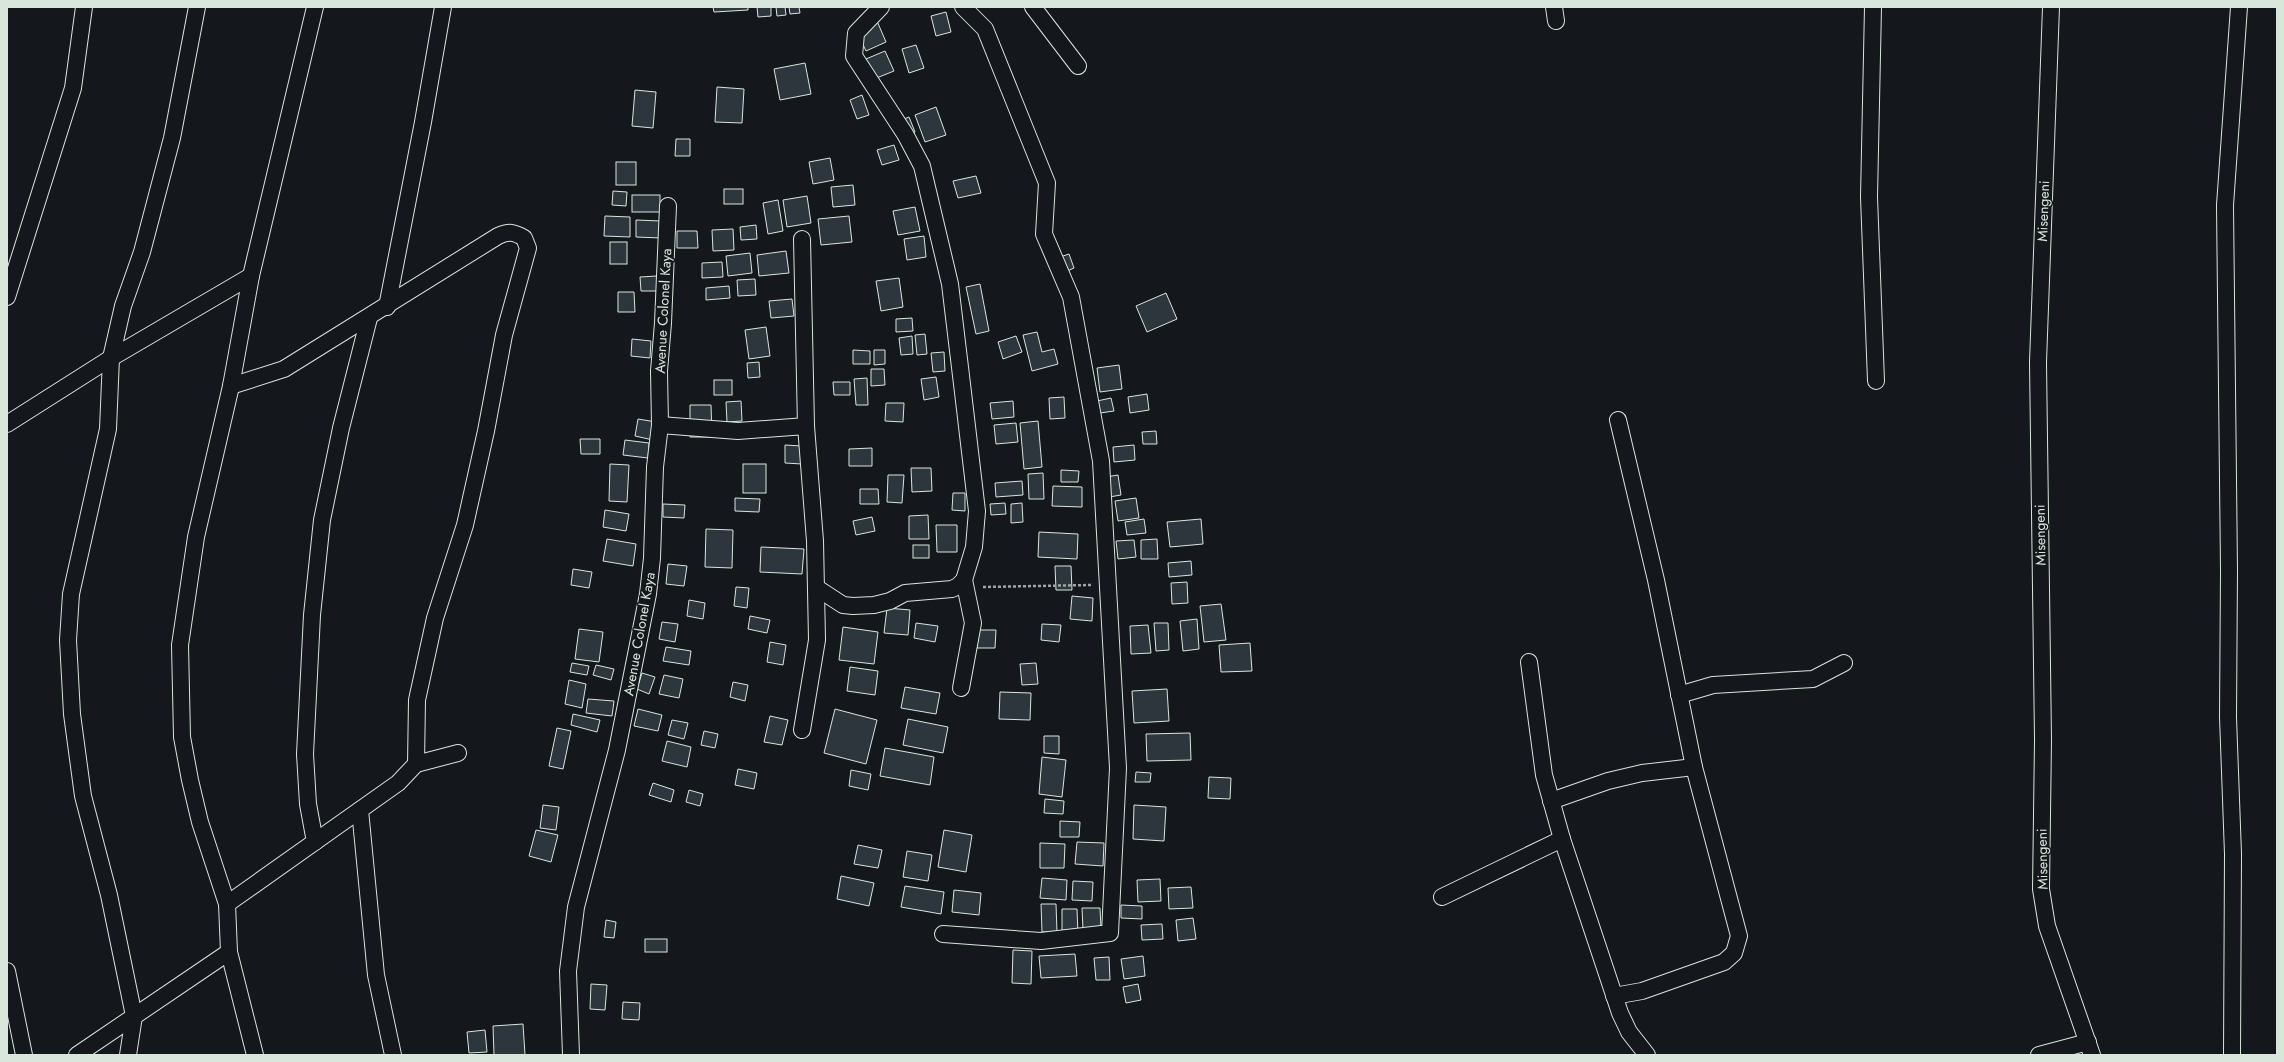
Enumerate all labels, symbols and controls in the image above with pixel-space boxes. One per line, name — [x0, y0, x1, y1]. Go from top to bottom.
street label: Misengeni — [2032, 180, 2054, 242]
street label: Avenue Colonel Kaya — [650, 248, 676, 374]
street label: Misengeni — [2029, 504, 2051, 566]
street label: Avenue Colonel Kaya — [618, 571, 660, 697]
street label: Misengeni — [2031, 828, 2053, 890]

